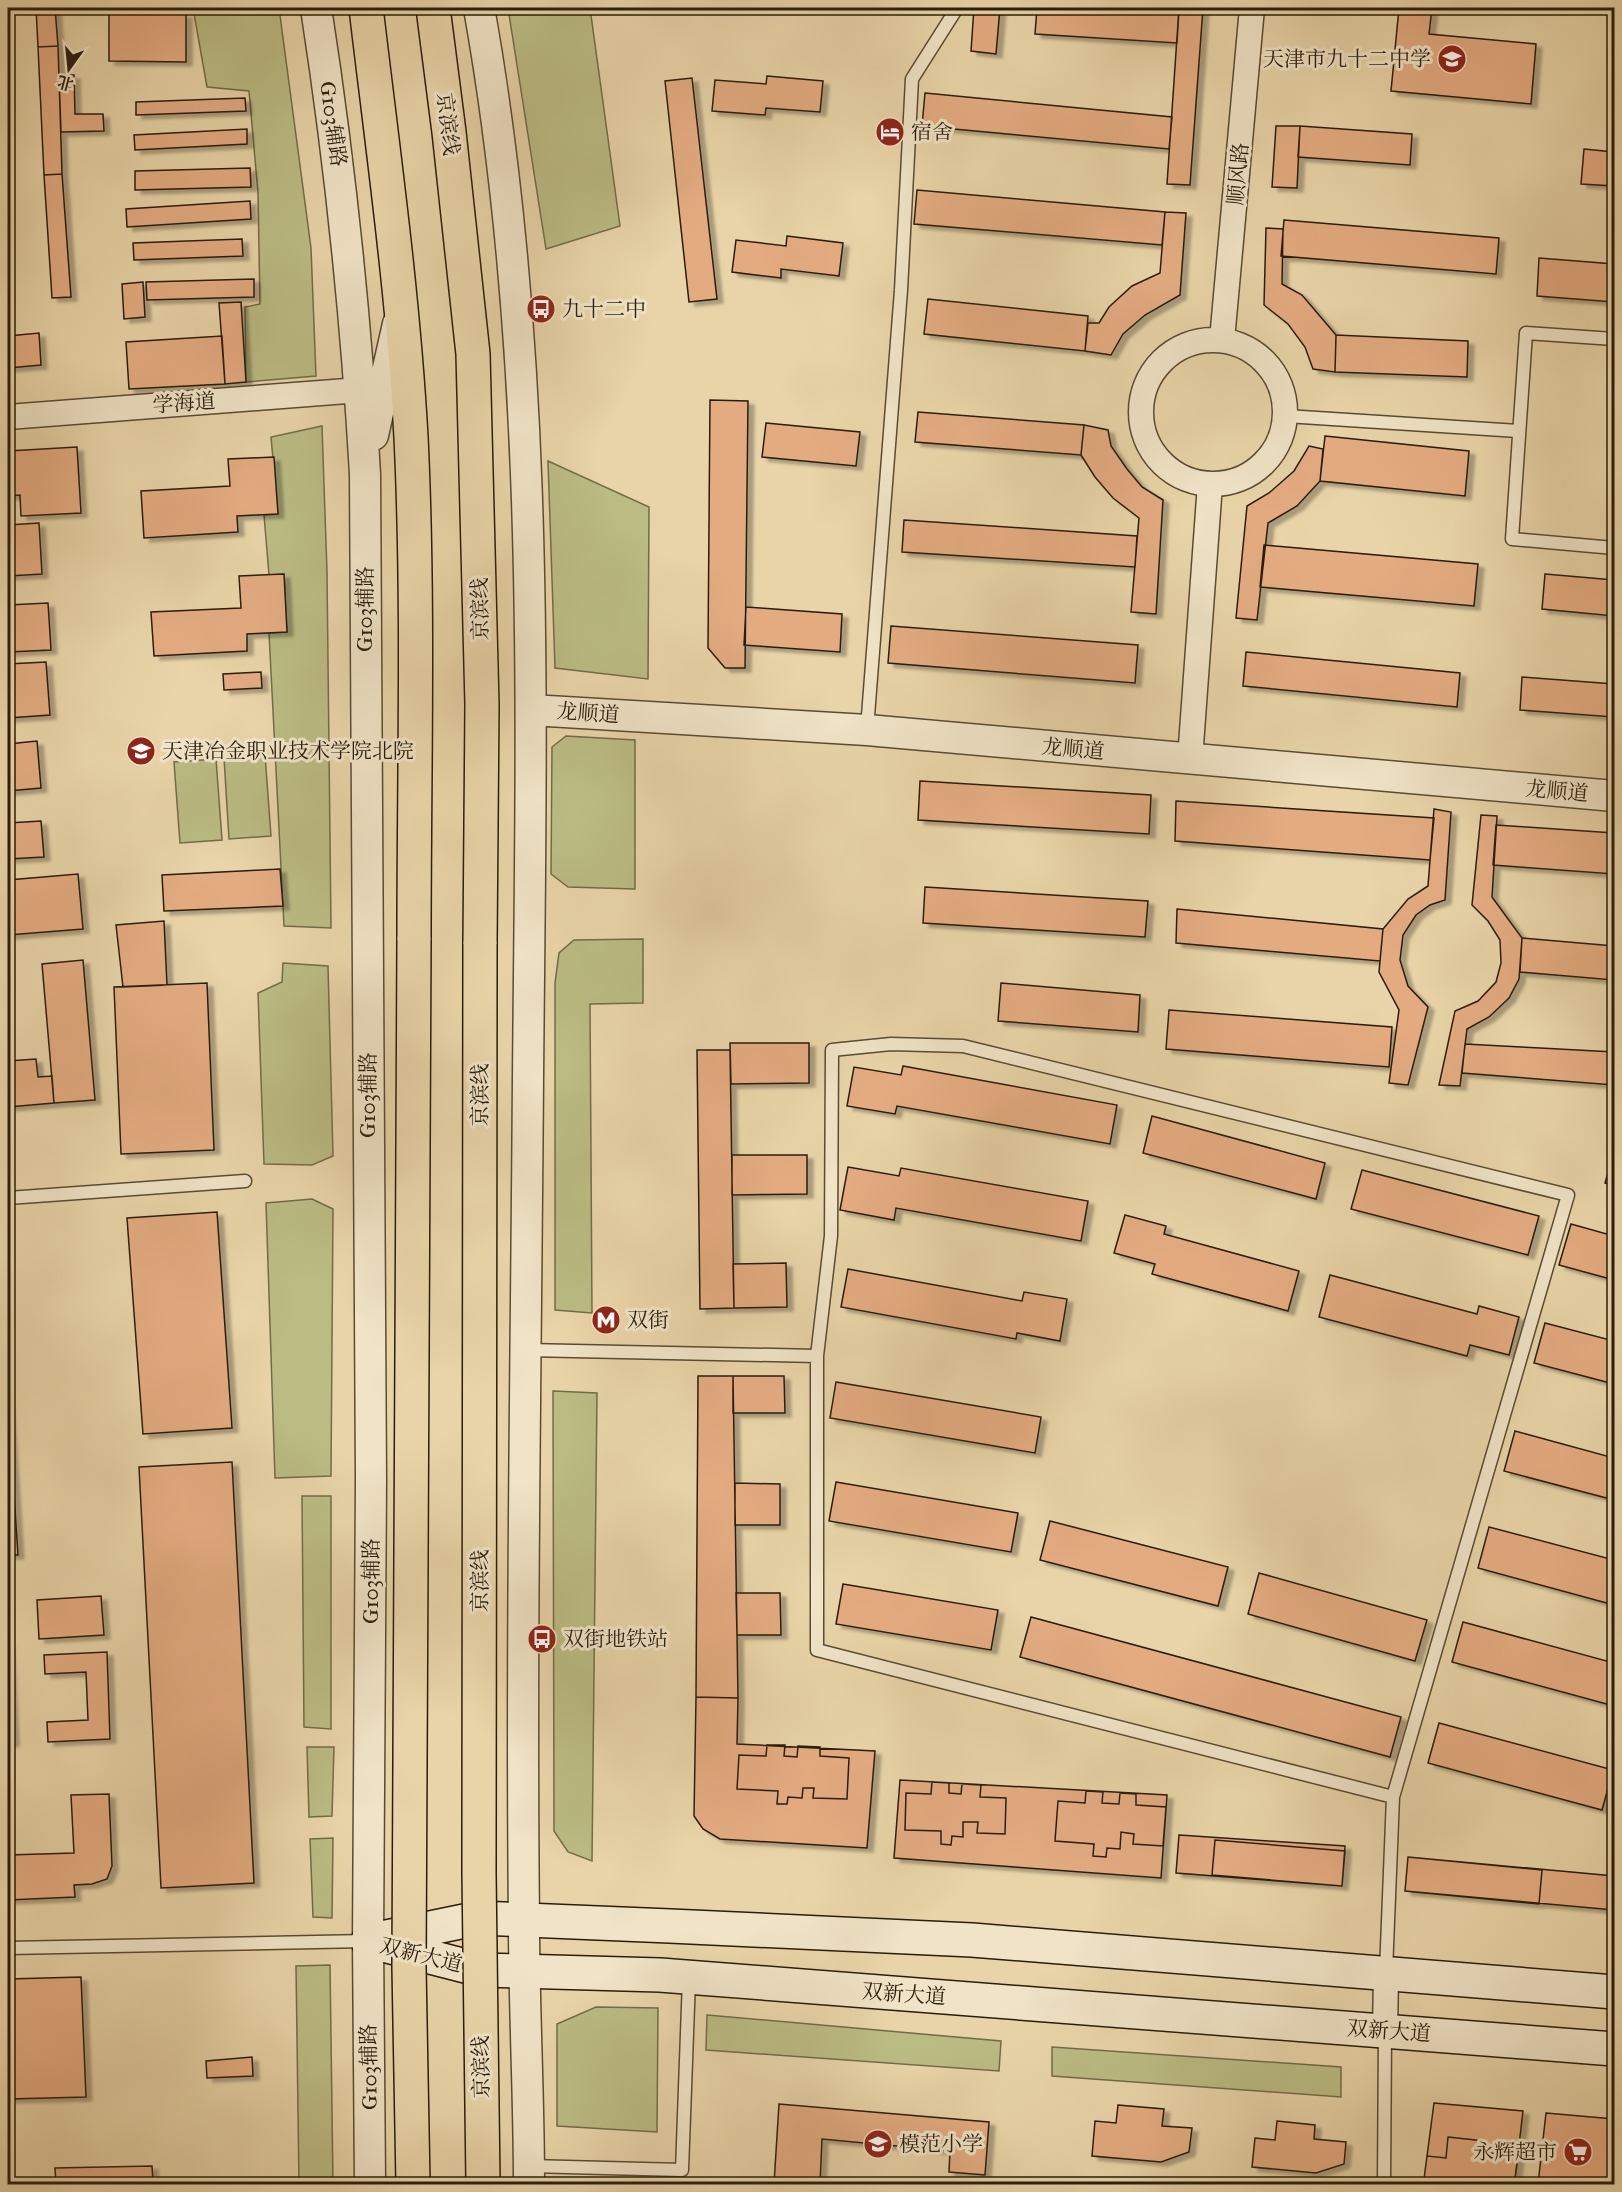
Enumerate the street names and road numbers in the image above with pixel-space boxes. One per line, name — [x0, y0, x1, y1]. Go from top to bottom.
street label: G103辅路 — [314, 80, 352, 168]
street label: 京滨线 — [431, 91, 465, 157]
street label: 顺风路 — [1222, 141, 1254, 207]
street label: 学海道 — [152, 388, 216, 418]
street label: G103辅路 — [352, 566, 378, 652]
street label: 京滨线 — [466, 577, 494, 641]
street label: 龙顺道 — [556, 698, 620, 728]
street label: 龙顺道 — [1040, 733, 1106, 765]
street label: 龙顺道 — [1524, 775, 1590, 807]
street label: G103辅路 — [355, 1052, 381, 1138]
street label: 京滨线 — [467, 1064, 493, 1127]
street label: G103辅路 — [358, 1538, 384, 1624]
street label: 京滨线 — [467, 1550, 493, 1613]
street label: 双新大道 — [377, 1932, 465, 1978]
street label: 双新大道 — [861, 1978, 947, 2010]
street label: 双新大道 — [1346, 2015, 1432, 2047]
street label: G103辅路 — [355, 2024, 383, 2110]
street label: 京滨线 — [467, 2035, 495, 2099]

